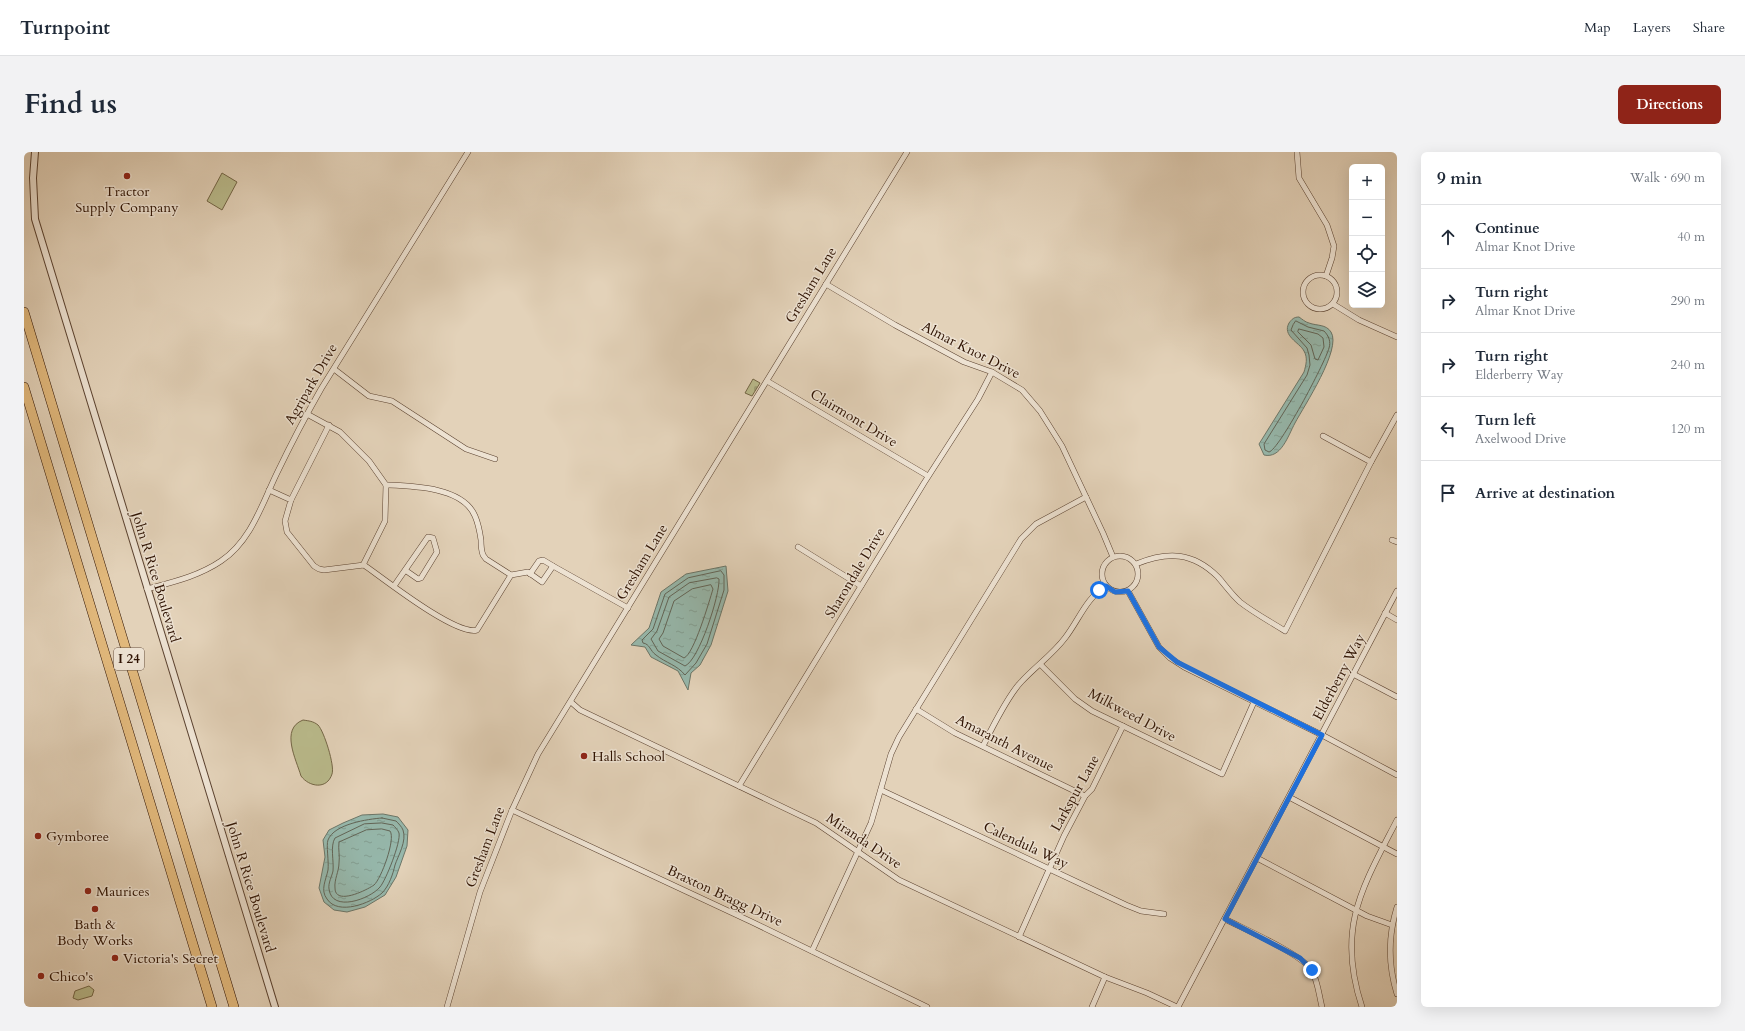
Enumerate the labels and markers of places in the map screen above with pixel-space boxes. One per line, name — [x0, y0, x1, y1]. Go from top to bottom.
marker: Tractor Supply Company — [122, 171, 132, 181]
place label: Tractor Supply Company — [75, 182, 179, 217]
place label: Halls School — [592, 747, 666, 766]
marker: Halls School — [579, 751, 589, 761]
place label: Gymboree — [46, 827, 109, 846]
marker: Gymboree — [33, 831, 43, 841]
place label: Maurices — [96, 882, 150, 901]
marker: Maurices — [83, 886, 93, 896]
marker: Bath & Body Works — [90, 904, 100, 914]
place label: Bath & Body Works — [57, 915, 133, 950]
place label: Victoria's Secret — [123, 949, 219, 968]
marker: Victoria's Secret — [110, 953, 120, 963]
place label: Chico's — [49, 967, 93, 986]
marker: Chico's — [36, 971, 46, 981]

